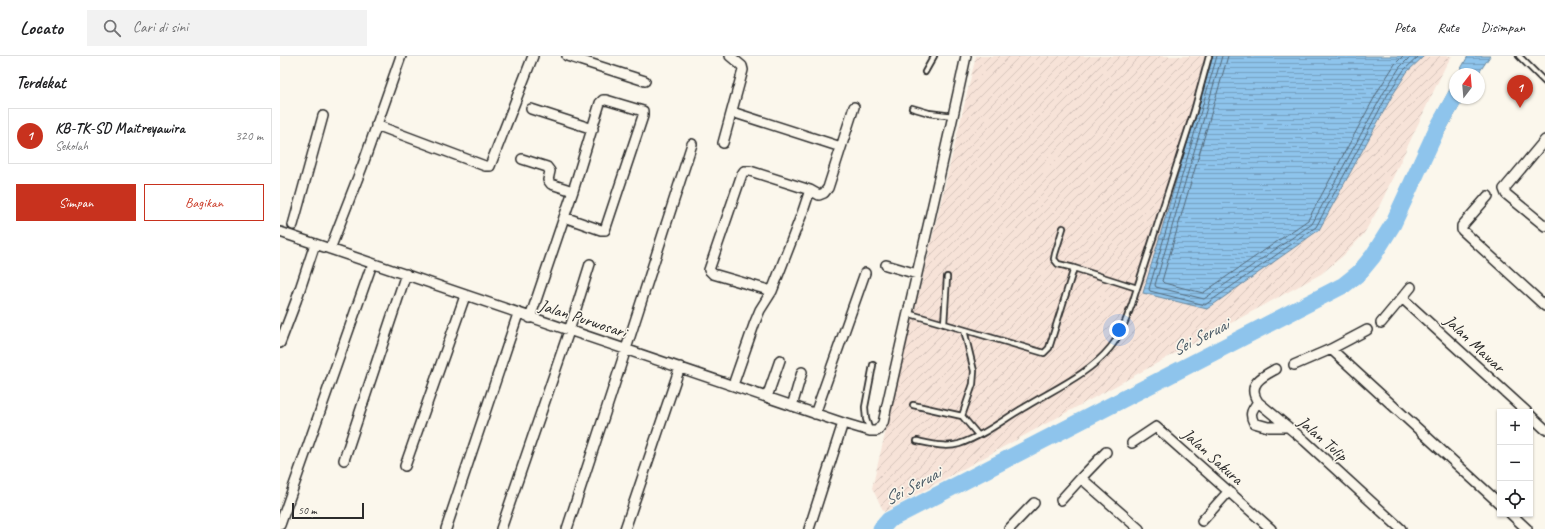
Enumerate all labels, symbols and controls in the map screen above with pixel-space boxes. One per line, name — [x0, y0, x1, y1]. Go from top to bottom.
search box — [87, 10, 367, 46]
text: Locato — [20, 16, 63, 40]
icon: search — [101, 17, 123, 39]
text: Cari di sini — [133, 18, 188, 37]
text: Peta — [1394, 19, 1415, 36]
text: Rute — [1437, 19, 1459, 36]
text: Disimpan — [1481, 19, 1525, 36]
north arrow — [1449, 68, 1485, 104]
text: Terdekat — [16, 72, 66, 93]
pin: 1 — [1507, 75, 1533, 108]
text: KB-TK-SD Maitreyawira — [55, 119, 185, 138]
text: 1 — [27, 128, 33, 144]
text: 320 m — [235, 128, 263, 144]
text: Sekolah — [55, 138, 88, 154]
button: Simpan — [16, 184, 136, 221]
button: Bagikan — [144, 184, 264, 221]
street label: Jalan Purwosari — [536, 294, 632, 343]
street label: Jalan Mawar — [1439, 309, 1511, 378]
water label: Sei Seruai — [1168, 311, 1236, 360]
your location — [1109, 320, 1129, 340]
map controls — [1497, 409, 1533, 517]
button: + — [1497, 409, 1533, 445]
street label: Jalan Tulip — [1293, 410, 1353, 467]
street label: Jalan Sakura — [1177, 423, 1248, 490]
button: − — [1497, 445, 1533, 481]
water label: Sei Seruai — [880, 460, 948, 510]
button: locate — [1497, 481, 1533, 517]
scale bar — [292, 501, 364, 520]
text: 50 m — [298, 503, 317, 517]

